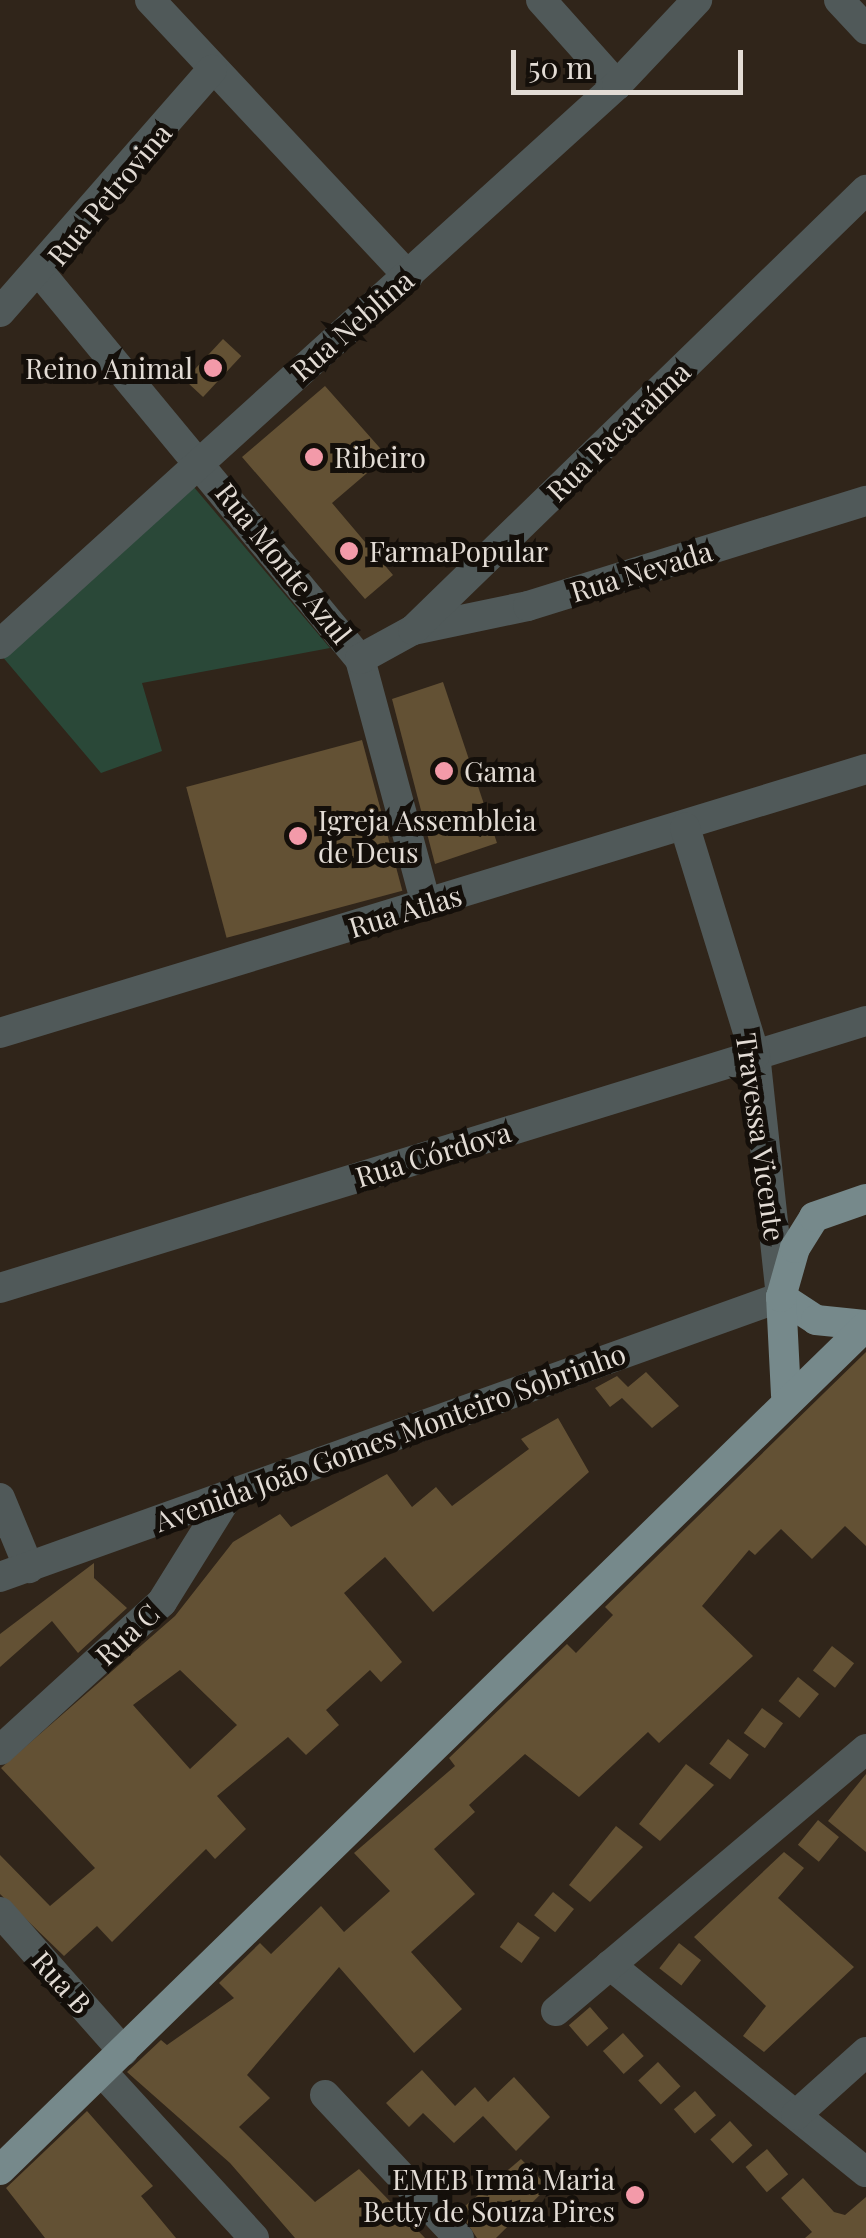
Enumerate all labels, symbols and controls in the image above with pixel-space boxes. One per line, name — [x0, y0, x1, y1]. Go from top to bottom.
scale bar — [516, 30, 748, 92]
text: 50 m — [528, 47, 593, 87]
street label: Rua Petrovina — [40, 116, 178, 272]
street label: Rua Neblina — [284, 263, 420, 387]
place label: Reino Animal — [24, 351, 193, 385]
street label: Rua Pacaraíma — [539, 354, 697, 508]
marker: Reino Animal — [202, 357, 224, 379]
place label: Ribeiro — [334, 440, 426, 474]
marker: Ribeiro — [303, 446, 325, 468]
street label: Rua Monte Azul — [209, 476, 359, 650]
place label: FarmaPopular — [369, 534, 548, 568]
street label: Rua Nevada — [566, 534, 716, 608]
marker: FarmaPopular — [338, 540, 360, 562]
place label: Gama — [464, 754, 536, 788]
marker: Gama — [433, 760, 455, 782]
place label: Igreja Assembleia de Deus — [318, 803, 538, 869]
marker: Igreja Assembleia de Deus — [287, 825, 309, 847]
street label: Rua Atlas — [344, 878, 466, 944]
street label: Travessa Vicente — [730, 1030, 792, 1244]
street label: Rua Córdova — [351, 1114, 515, 1194]
street label: Avenida João Gomes Monteiro Sobrinho — [150, 1336, 630, 1538]
street label: Rua C — [88, 1596, 166, 1672]
street label: Rua B — [25, 1944, 99, 2020]
place label: EMEB Irmã Maria Betty de Souza Pires — [362, 2162, 615, 2228]
marker: EMEB Irmã Maria Betty de Souza Pires — [624, 2184, 646, 2206]

